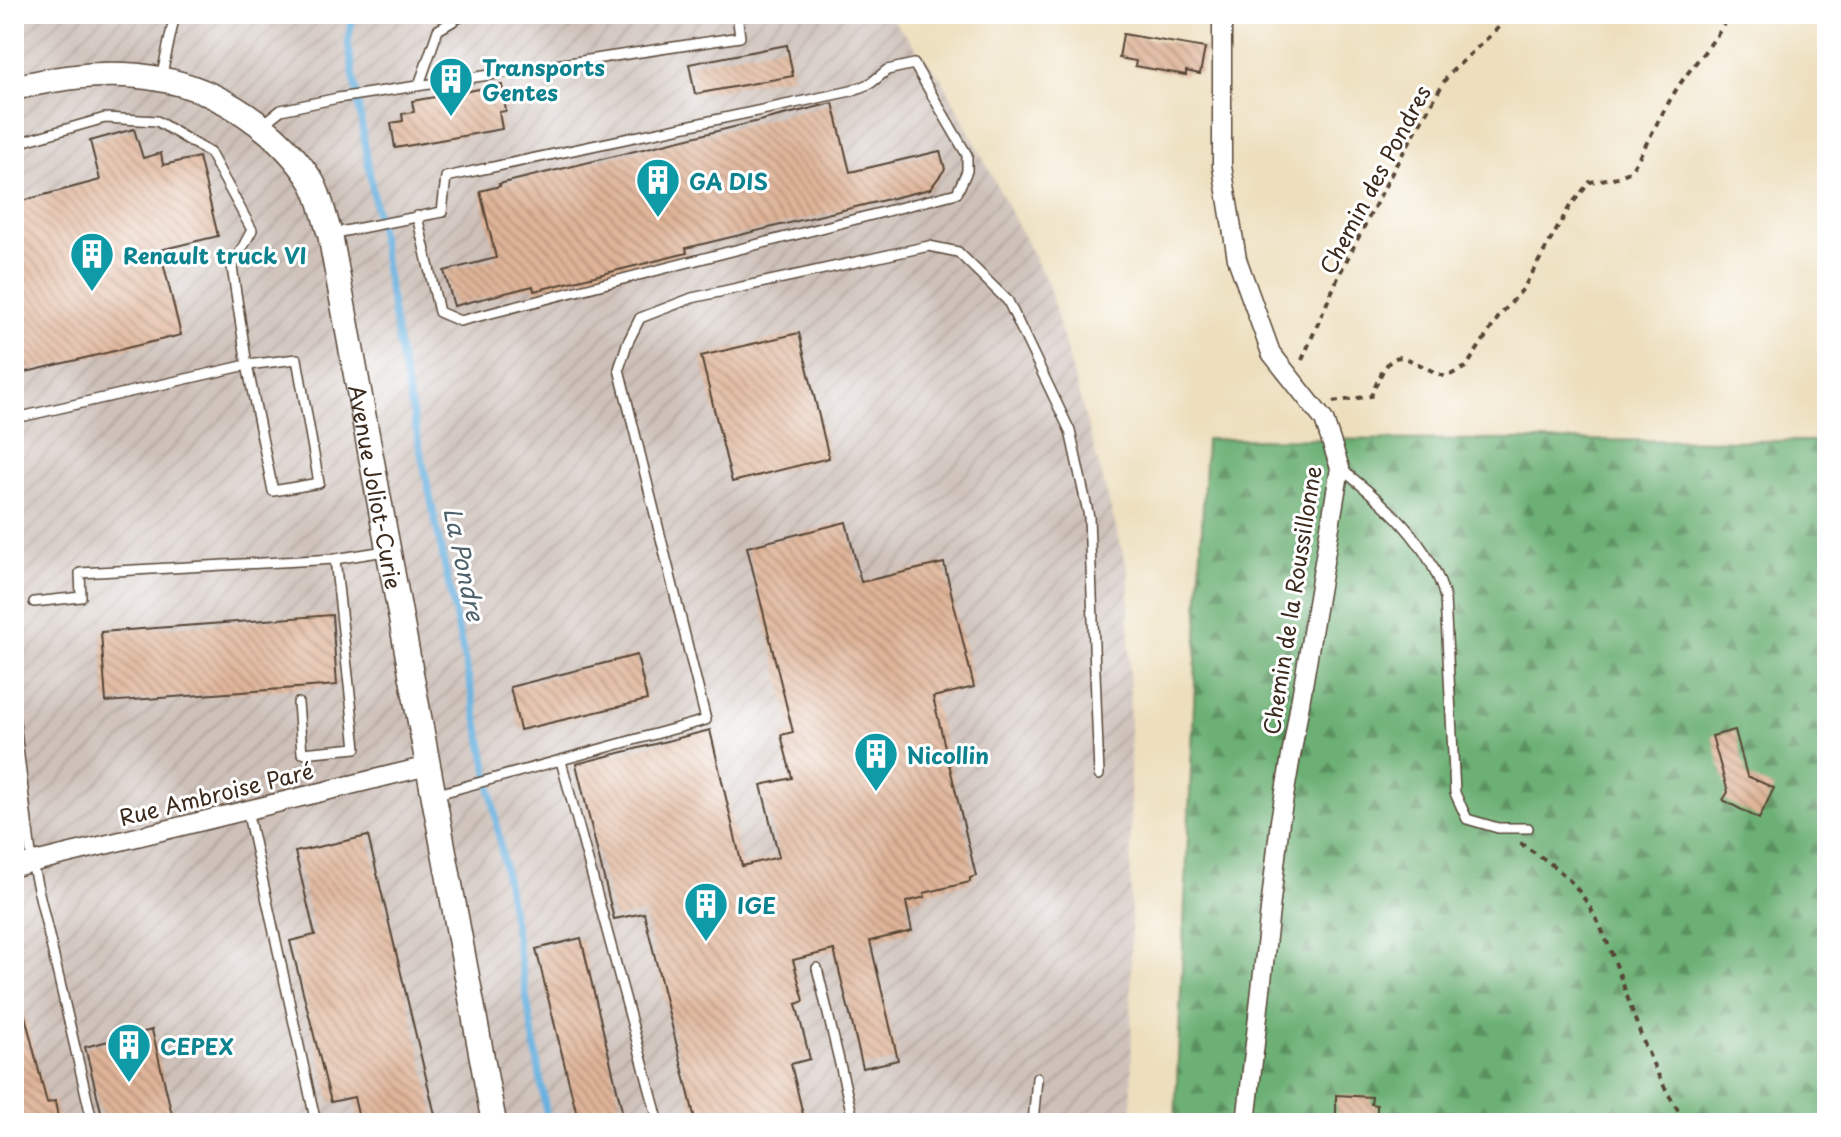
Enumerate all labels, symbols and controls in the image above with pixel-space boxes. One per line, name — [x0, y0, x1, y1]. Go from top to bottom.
place label: Transports Gentes — [482, 50, 605, 108]
building icon: Transports Gentes — [427, 55, 475, 118]
street label: Chemin des Pondres — [1310, 79, 1438, 279]
building icon: GA DIS — [634, 156, 682, 219]
place label: GA DIS — [689, 164, 768, 197]
building icon: Renault truck VI — [68, 230, 116, 293]
place label: Renault truck VI — [123, 238, 307, 271]
street label: Avenue Joliot-Curie — [342, 382, 412, 592]
street label: Chemin de la Roussillonne — [1253, 463, 1329, 737]
water label: La Pondre — [435, 504, 495, 625]
building icon: Nicollin — [852, 730, 900, 793]
place label: Nicollin — [907, 738, 989, 771]
street label: Rue Ambroise Paré — [116, 753, 316, 833]
building icon: IGE — [682, 880, 730, 943]
place label: IGE — [737, 888, 776, 921]
building icon: CEPEX — [105, 1021, 153, 1084]
place label: CEPEX — [160, 1029, 234, 1062]

